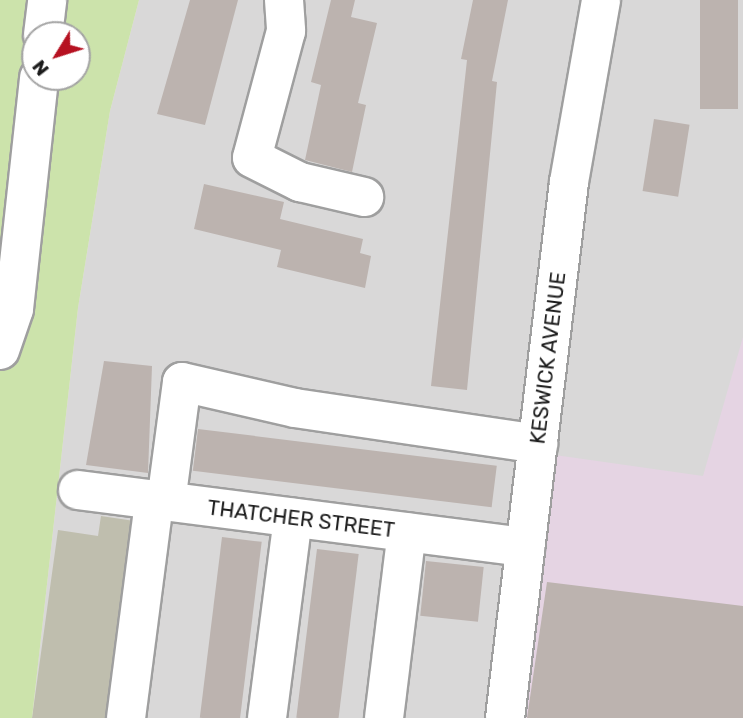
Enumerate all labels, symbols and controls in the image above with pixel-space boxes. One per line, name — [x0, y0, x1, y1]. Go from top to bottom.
north arrow — [21, 21, 91, 91]
text: N — [27, 56, 54, 80]
street label: KESWICK AVENUE — [525, 270, 571, 446]
street label: THATCHER STREET — [206, 495, 396, 543]

